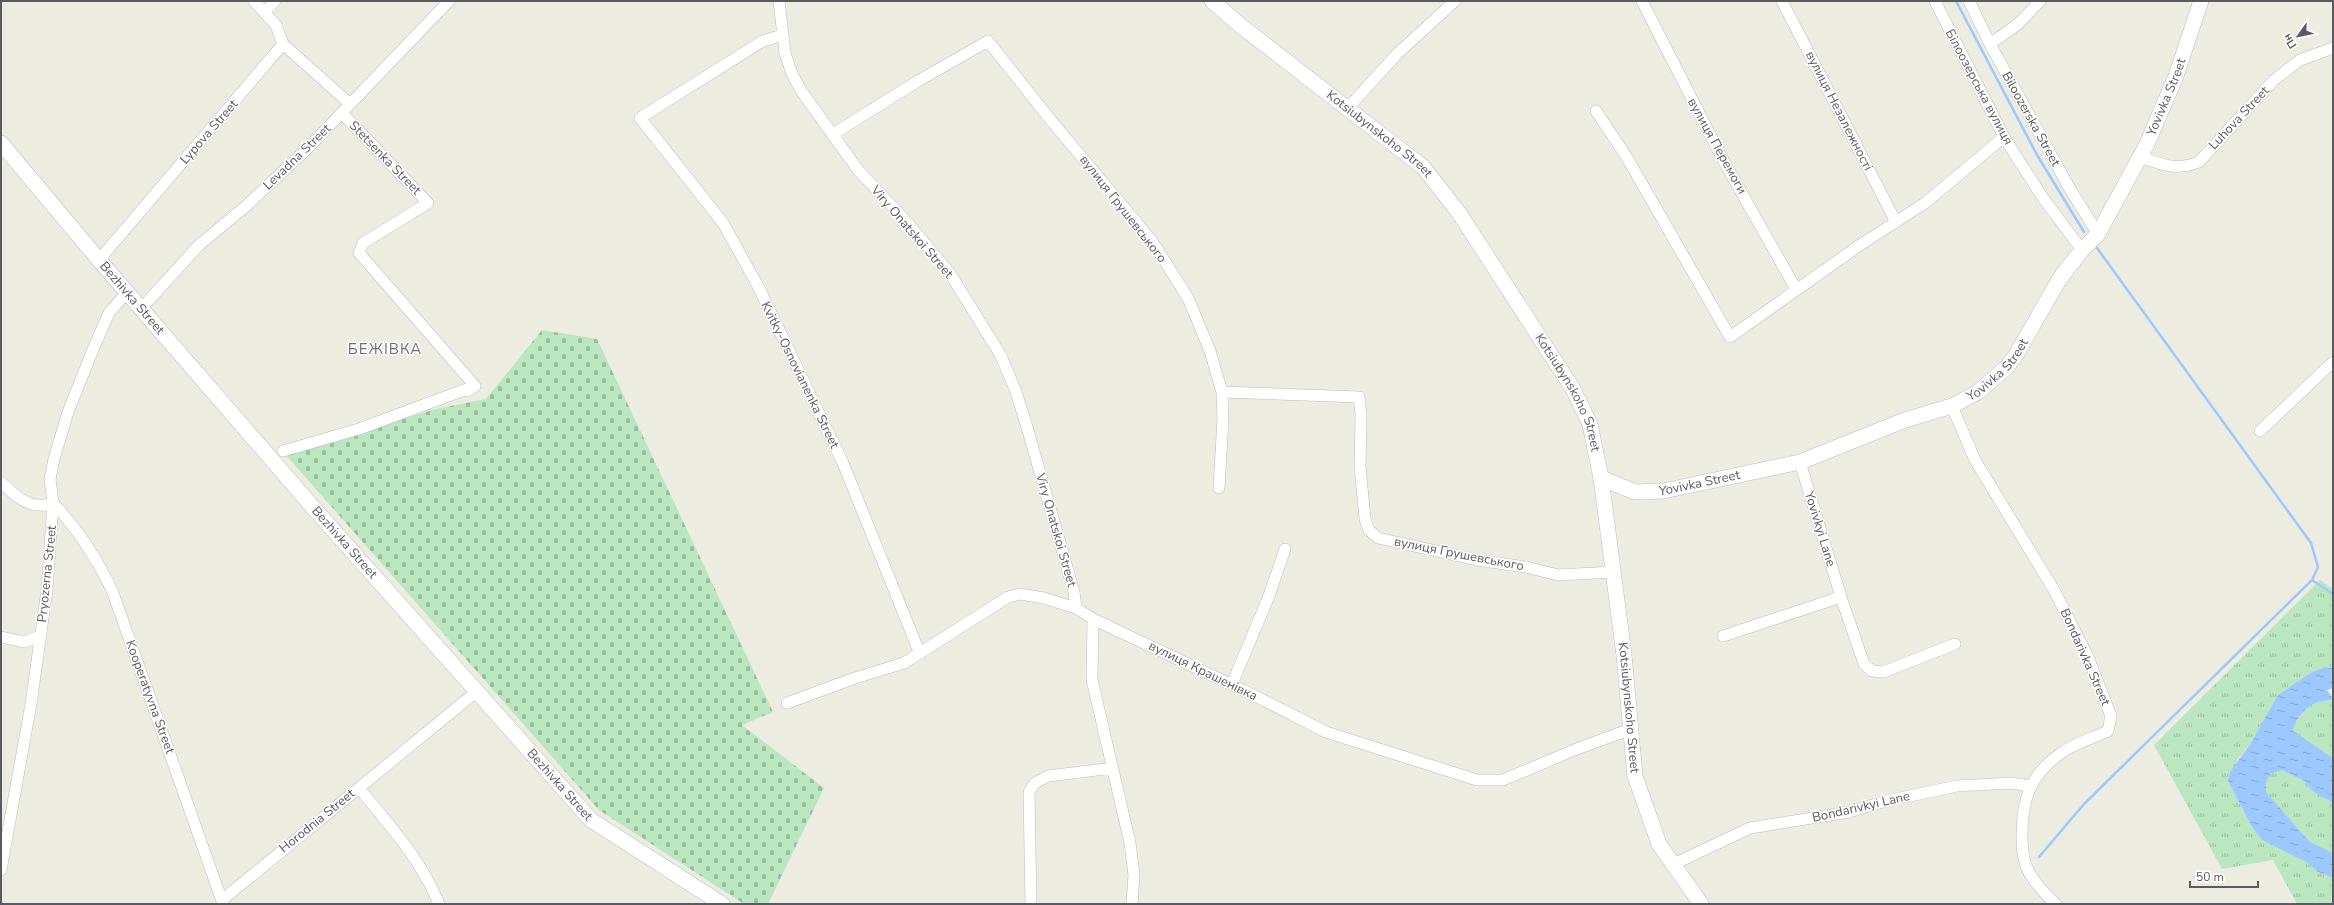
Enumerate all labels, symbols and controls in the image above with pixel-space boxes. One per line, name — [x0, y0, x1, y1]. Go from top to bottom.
north arrow — [2278, 16, 2318, 56]
street label: Білоозерська вулиця — [1941, 26, 2017, 148]
text: Пн — [2280, 31, 2300, 52]
street label: вулиця Незалежності — [1801, 48, 1877, 174]
street label: Yovivka Street — [2142, 56, 2190, 140]
street label: Biloozerska Street — [1997, 68, 2065, 170]
street label: Luhova Street — [2205, 82, 2274, 154]
street label: Kotsiubynskoho Street — [1323, 86, 1437, 182]
street label: вулиця Перемоги — [1683, 95, 1751, 197]
street label: Lypova Street — [176, 96, 242, 168]
street label: Stetsenka Street — [345, 117, 425, 199]
street label: Levadna Street — [259, 120, 335, 194]
street label: вулиця Грушевського — [1075, 151, 1171, 267]
street label: Viry Onatskoi Street — [866, 181, 958, 283]
street label: Bezhivka Street — [95, 258, 169, 339]
street label: Kvitky-Osnovianenka Street — [757, 299, 844, 452]
street label: Kotsiubynskoho Street — [1531, 330, 1605, 454]
street label: Yovivka Street — [1963, 335, 2033, 406]
district label: БЕЖІВКА — [348, 339, 422, 359]
street label: Yovivka Street — [1658, 466, 1742, 500]
street label: Viry Onatskoi Street — [1031, 470, 1081, 589]
street label: Yovivkyi Lane — [1800, 488, 1840, 569]
street label: Bezhivka Street — [308, 503, 382, 583]
street label: Pryozerna Street — [33, 524, 61, 623]
street label: вулиця Грушевського — [1392, 533, 1526, 575]
street label: Bondarivka Street — [2056, 606, 2115, 709]
street label: вулиця Крашенівка — [1146, 637, 1260, 705]
street label: Kooperatyvna Street — [121, 638, 179, 757]
street label: Kotsiubynskoho Street — [1613, 641, 1644, 774]
street label: Bezhivka Street — [523, 745, 597, 825]
street label: Horodnia Street — [275, 785, 359, 857]
street label: Bondarivkyi Lane — [1810, 787, 1912, 827]
scale bar — [2190, 863, 2258, 889]
text: 50 m — [2196, 869, 2224, 885]

